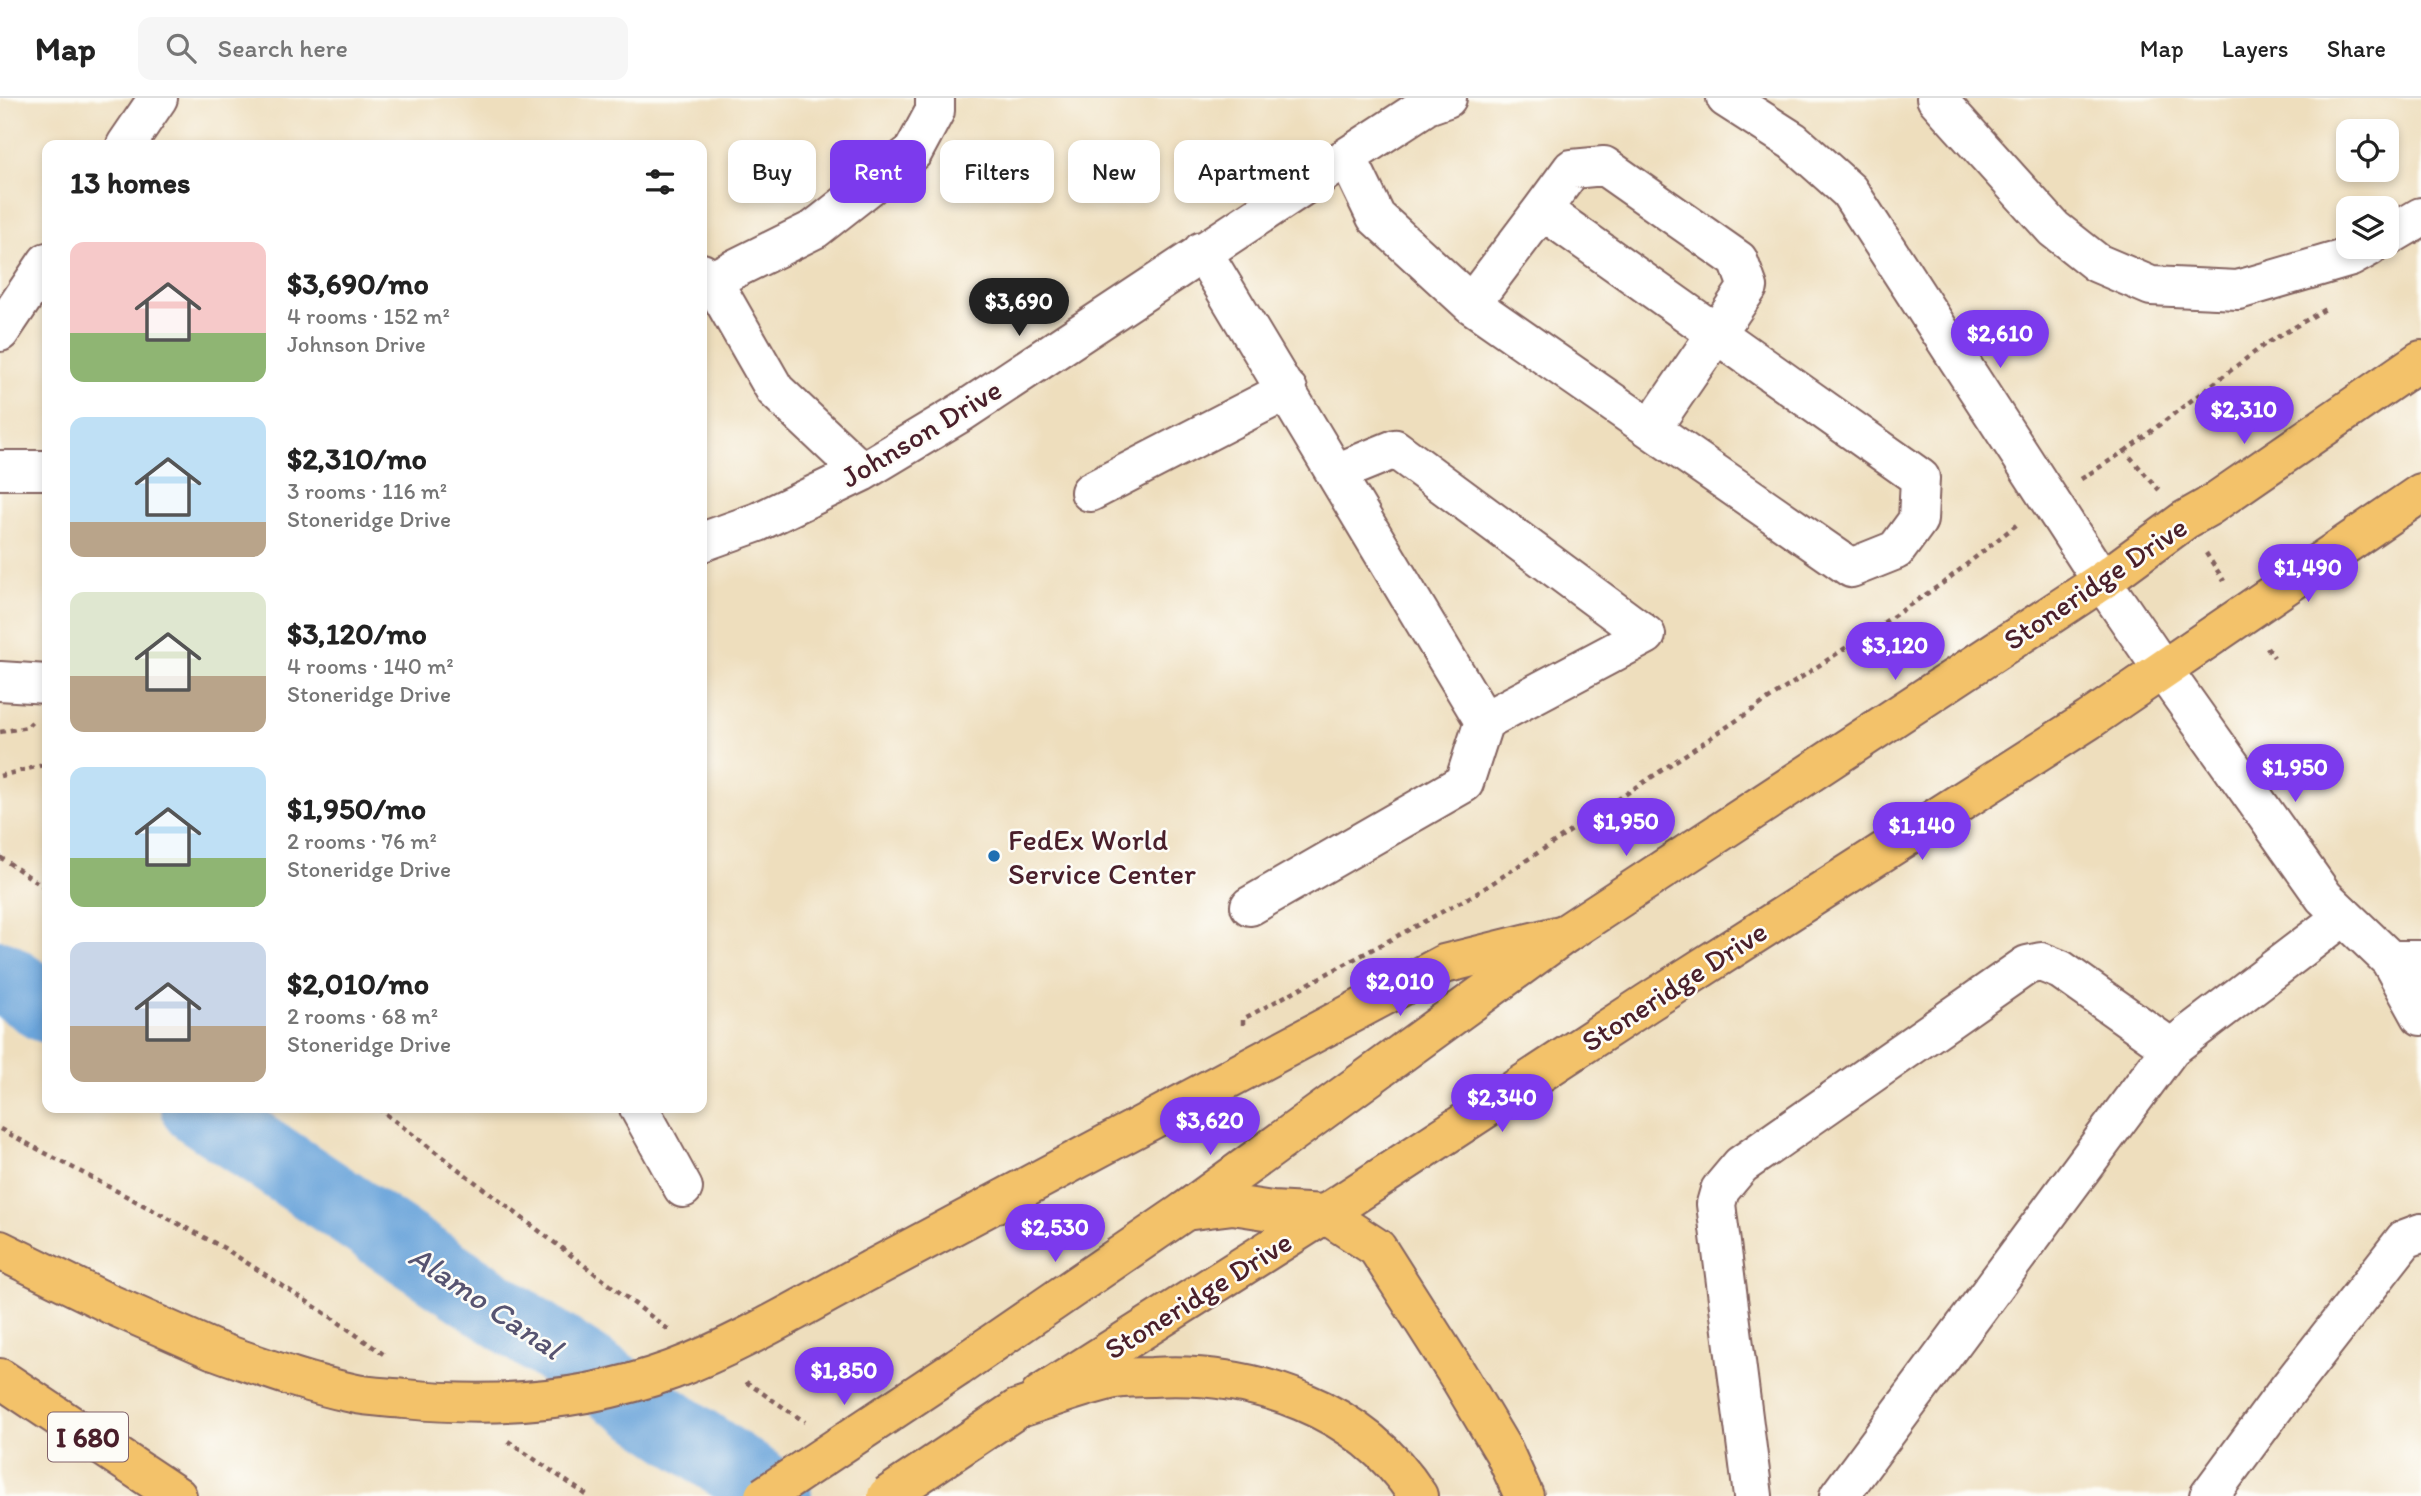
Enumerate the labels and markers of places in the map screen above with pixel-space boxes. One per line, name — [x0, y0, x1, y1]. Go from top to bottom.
pin: $3,690 — [962, 278, 1076, 338]
pin: $2,610 — [1943, 310, 2057, 370]
pin: $2,310 — [2187, 386, 2301, 446]
pin: $1,490 — [2251, 545, 2365, 604]
pin: $3,120 — [1838, 622, 1952, 682]
pin: $1,950 — [2238, 744, 2352, 804]
pin: $1,950 — [1569, 798, 1683, 858]
pin: $1,140 — [1865, 802, 1979, 862]
place label: FedEx World Service Center — [1008, 821, 1196, 892]
marker: FedEx World Service Center — [986, 848, 1002, 864]
pin: $2,010 — [1343, 958, 1457, 1018]
pin: $2,340 — [1445, 1074, 1559, 1134]
pin: $3,620 — [1153, 1098, 1267, 1157]
pin: $2,530 — [998, 1204, 1112, 1264]
pin: $1,850 — [787, 1348, 901, 1407]

